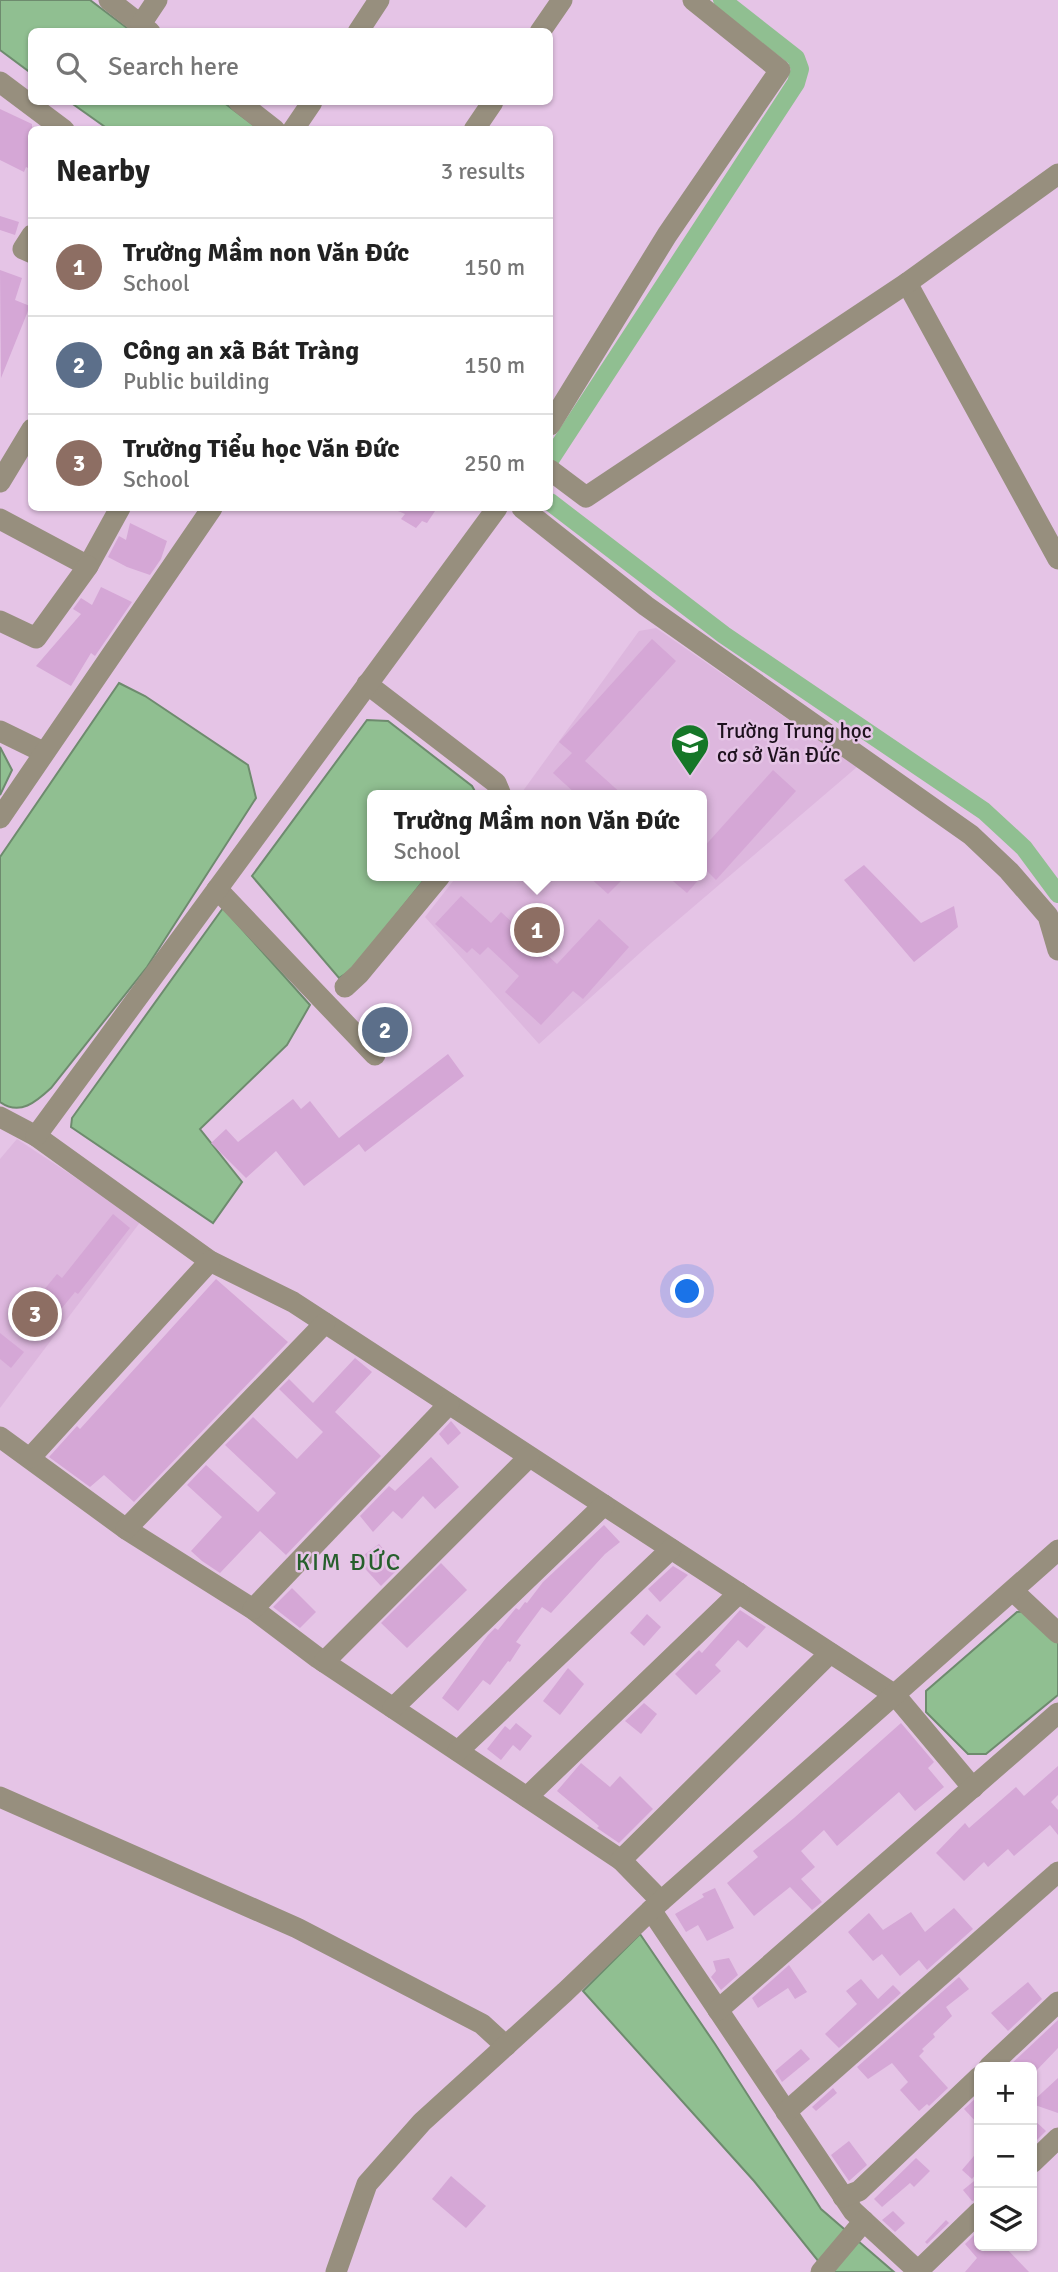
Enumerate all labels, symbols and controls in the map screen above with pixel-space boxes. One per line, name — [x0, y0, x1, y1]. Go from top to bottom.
search box — [28, 28, 553, 105]
icon: search — [52, 48, 90, 86]
text: Search here — [108, 51, 239, 83]
text: Nearby — [56, 153, 150, 190]
text: 3 results — [441, 157, 525, 186]
text: Trường Mầm non Văn Đức — [123, 237, 409, 269]
text: 1 — [73, 253, 85, 282]
text: 150 m — [464, 253, 525, 282]
text: School — [123, 269, 190, 298]
text: Công an xã Bát Tràng — [123, 335, 359, 367]
text: 2 — [73, 351, 85, 380]
text: 150 m — [464, 351, 525, 380]
text: Public building — [123, 367, 270, 396]
text: Trường Tiểu học Văn Đức — [123, 433, 400, 465]
text: 3 — [73, 449, 85, 478]
text: 250 m — [464, 449, 525, 478]
text: School — [123, 465, 190, 494]
place label: Trường Trung học cơ sở Văn Đức — [717, 718, 872, 768]
school or university icon: Trường Trung học cơ sở Văn Đức — [669, 722, 711, 777]
popup — [367, 790, 707, 881]
text: Trường Mầm non Văn Đức — [394, 805, 680, 837]
text: School — [394, 837, 461, 866]
pin: 1 — [514, 904, 560, 956]
pin: 2 — [362, 1004, 408, 1056]
your location — [670, 1274, 704, 1308]
pin: 3 — [12, 1288, 58, 1340]
district label: KIM ĐỨC — [296, 1547, 402, 1577]
map controls — [974, 2062, 1037, 2251]
button: + — [974, 2062, 1037, 2125]
button: − — [974, 2125, 1037, 2188]
button: layers — [974, 2188, 1037, 2251]

